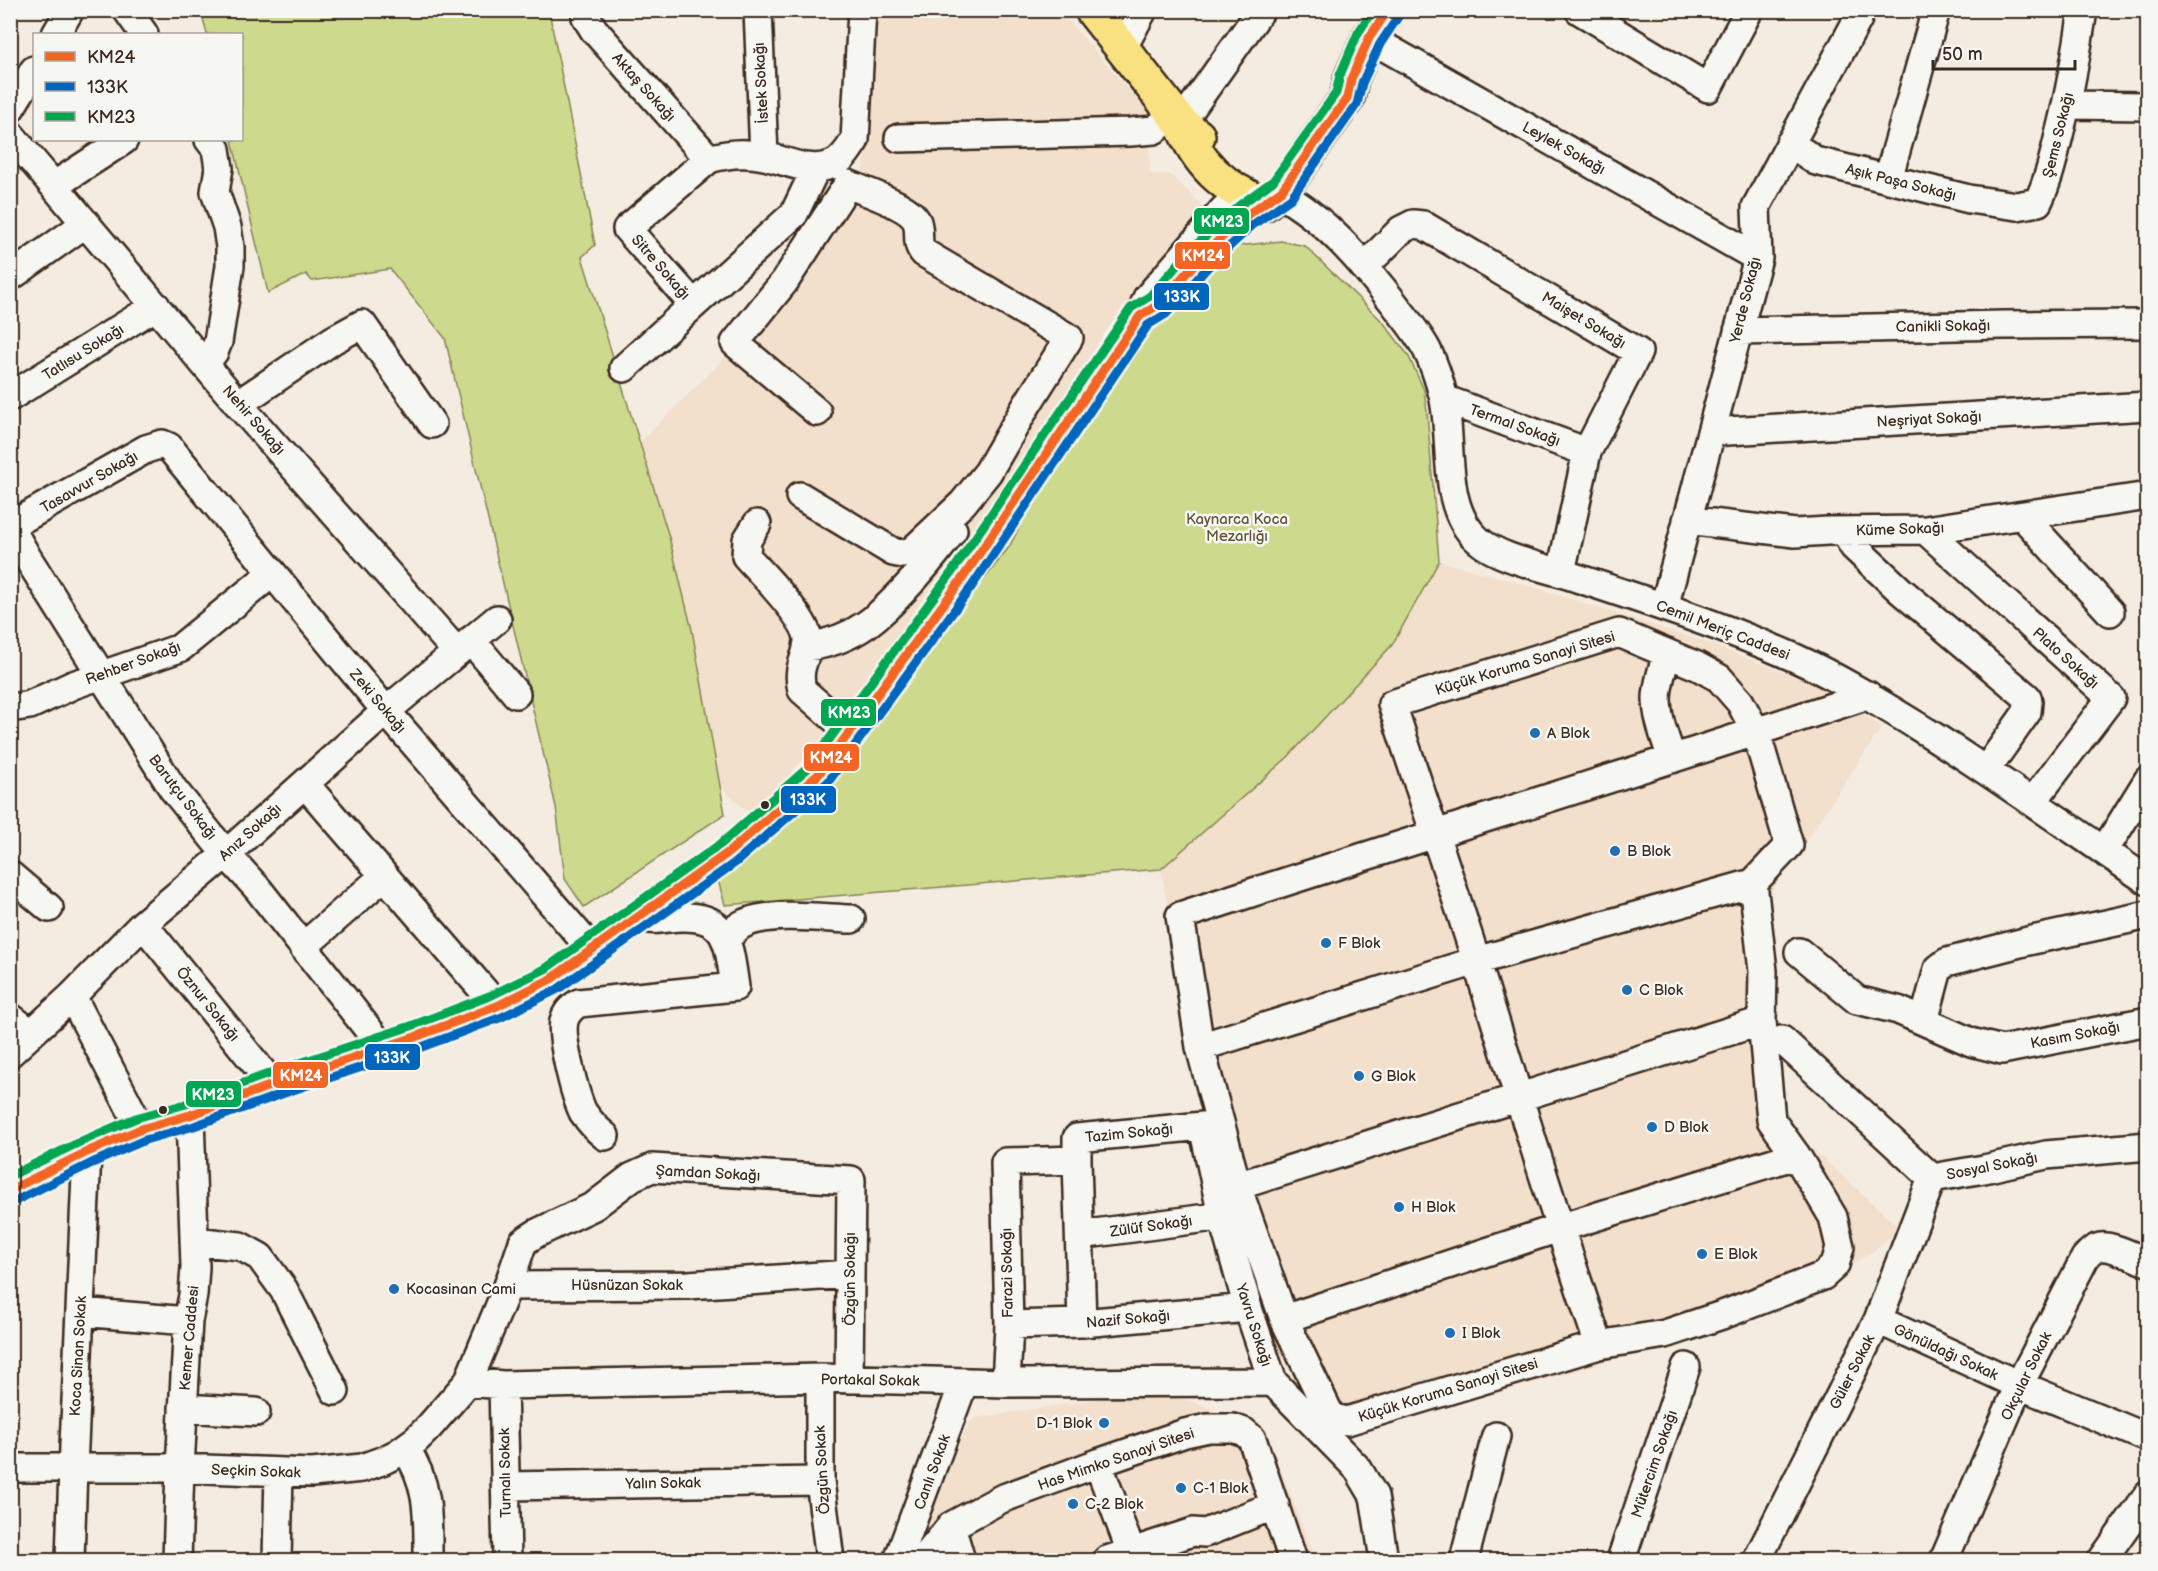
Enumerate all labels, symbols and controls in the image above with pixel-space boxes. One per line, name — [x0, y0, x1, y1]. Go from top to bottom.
legend — [33, 33, 243, 141]
scale bar — [1933, 33, 2076, 71]
street label: İstek Sokağı — [750, 42, 773, 124]
text: 50 m — [1942, 44, 1983, 65]
text: KM24 — [87, 47, 135, 68]
street label: Aktaş Sokağı — [608, 49, 680, 126]
text: 133K — [87, 77, 128, 98]
street label: Şems Sokağı — [2039, 91, 2078, 180]
text: KM23 — [87, 107, 135, 128]
street label: Leylek Sokağı — [1519, 118, 1609, 179]
street label: Aşık Paşa Sokağı — [1844, 160, 1958, 205]
line badge: KM23 — [1193, 207, 1250, 235]
text: KM23 — [1200, 213, 1244, 232]
street label: Sitre Sokağı — [627, 231, 694, 304]
line badge: KM24 — [1174, 241, 1231, 270]
text: KM24 — [1181, 247, 1225, 266]
street label: Yerde Sokağı — [1725, 255, 1765, 346]
line badge: 133K — [1153, 282, 1210, 311]
text: 133K — [1164, 288, 1200, 307]
street label: Maişet Sokağı — [1538, 288, 1629, 353]
street label: Canikli Sokağı — [1896, 316, 1990, 337]
street label: Tatlısu Sokağı — [39, 320, 127, 385]
street label: Nehir Sokağı — [218, 381, 289, 459]
street label: Termal Sokağı — [1467, 400, 1563, 451]
street label: Neşriyat Sokağı — [1876, 407, 1982, 432]
street label: Tasavvur Sokağı — [37, 447, 141, 518]
park label: Kaynarca Koca Mezarlığı — [1186, 510, 1288, 546]
street label: Küme Sokağı — [1856, 518, 1944, 541]
street label: Cemil Meriç Caddesi — [1653, 596, 1792, 665]
street label: Plato Sokağı — [2028, 624, 2103, 693]
street label: Küçük Koruma Sanayi Sitesi — [1433, 627, 1617, 700]
street label: Rehber Sokağı — [83, 637, 183, 689]
street label: Zeki Sokağı — [345, 665, 410, 737]
line badge: KM23 — [820, 698, 877, 727]
text: KM23 — [827, 704, 871, 723]
place label: A Blok — [1547, 724, 1590, 743]
marker: A Blok — [1528, 726, 1542, 740]
line badge: KM24 — [803, 743, 860, 772]
text: KM24 — [809, 749, 853, 768]
street label: Barutçu Sokağı — [144, 751, 221, 844]
line badge: 133K — [780, 785, 837, 814]
text: 133K — [790, 791, 826, 810]
street label: Anız Sokağı — [215, 799, 285, 865]
unlabelled marker — [759, 799, 771, 811]
place label: B Blok — [1627, 842, 1671, 861]
marker: B Blok — [1608, 844, 1622, 858]
place label: F Blok — [1338, 934, 1381, 953]
marker: F Blok — [1319, 936, 1333, 950]
street label: Öznur Sokağı — [172, 963, 243, 1045]
place label: C Blok — [1639, 981, 1684, 1000]
marker: C Blok — [1620, 983, 1634, 997]
street label: Kasım Sokağı — [2029, 1018, 2121, 1053]
line badge: 133K — [364, 1043, 421, 1071]
text: 133K — [374, 1049, 410, 1068]
line badge: KM24 — [272, 1061, 329, 1089]
text: KM24 — [279, 1067, 323, 1086]
place label: G Blok — [1371, 1067, 1416, 1086]
marker: G Blok — [1352, 1069, 1366, 1083]
line badge: KM23 — [185, 1080, 242, 1108]
text: KM23 — [191, 1086, 235, 1105]
unlabelled marker — [157, 1104, 169, 1116]
place label: D Blok — [1664, 1118, 1709, 1137]
street label: Tazim Sokağı — [1084, 1119, 1174, 1148]
marker: D Blok — [1645, 1120, 1659, 1134]
street label: Sosyal Sokağı — [1945, 1148, 2039, 1185]
street label: Şamdan Sokağı — [655, 1161, 761, 1186]
place label: H Blok — [1411, 1198, 1456, 1217]
marker: H Blok — [1392, 1200, 1406, 1214]
street label: Zülüf Sokağı — [1108, 1211, 1193, 1242]
street label: Farazi Sokağı — [997, 1228, 1018, 1318]
street label: Özgün Sokağı — [841, 1232, 860, 1326]
place label: E Blok — [1714, 1245, 1758, 1264]
marker: E Blok — [1695, 1247, 1709, 1261]
street label: Hüsnüzan Sokak — [571, 1276, 684, 1295]
place label: Kocasinan Cami — [406, 1280, 516, 1299]
street label: Yavru Sokağı — [1231, 1280, 1276, 1369]
marker: Kocasinan Cami — [387, 1282, 401, 1296]
street label: Kemer Caddesi — [175, 1285, 204, 1391]
street label: Koca Sinan Sokak — [66, 1295, 91, 1417]
street label: Nazif Sokağı — [1085, 1306, 1171, 1333]
street label: Gönüldağı Sokak — [1890, 1320, 2002, 1385]
place label: I Blok — [1462, 1324, 1501, 1343]
marker: I Blok — [1443, 1326, 1457, 1340]
street label: Okçular Sokak — [1997, 1328, 2056, 1424]
street label: Güler Sokak — [1825, 1331, 1880, 1413]
street label: Küçük Koruma Sanayi Sitesi — [1356, 1354, 1540, 1427]
street label: Portakal Sokak — [820, 1370, 920, 1391]
street label: Mütercim Sokağı — [1627, 1408, 1682, 1520]
place label: D-1 Blok — [1036, 1414, 1093, 1433]
marker: D-1 Blok — [1097, 1416, 1111, 1430]
street label: Has Mimko Sanayi Sitesi — [1035, 1424, 1197, 1495]
street label: Özgün Sokak — [811, 1425, 834, 1515]
street label: Turnalı Sokak — [495, 1427, 516, 1518]
street label: Canlı Sokak — [910, 1431, 955, 1512]
street label: Seçkin Sokak — [211, 1460, 302, 1483]
street label: Yalın Sokak — [624, 1473, 702, 1494]
place label: C-1 Blok — [1193, 1479, 1249, 1498]
marker: C-1 Blok — [1174, 1481, 1188, 1495]
place label: C-2 Blok — [1085, 1495, 1144, 1514]
marker: C-2 Blok — [1066, 1497, 1080, 1511]

